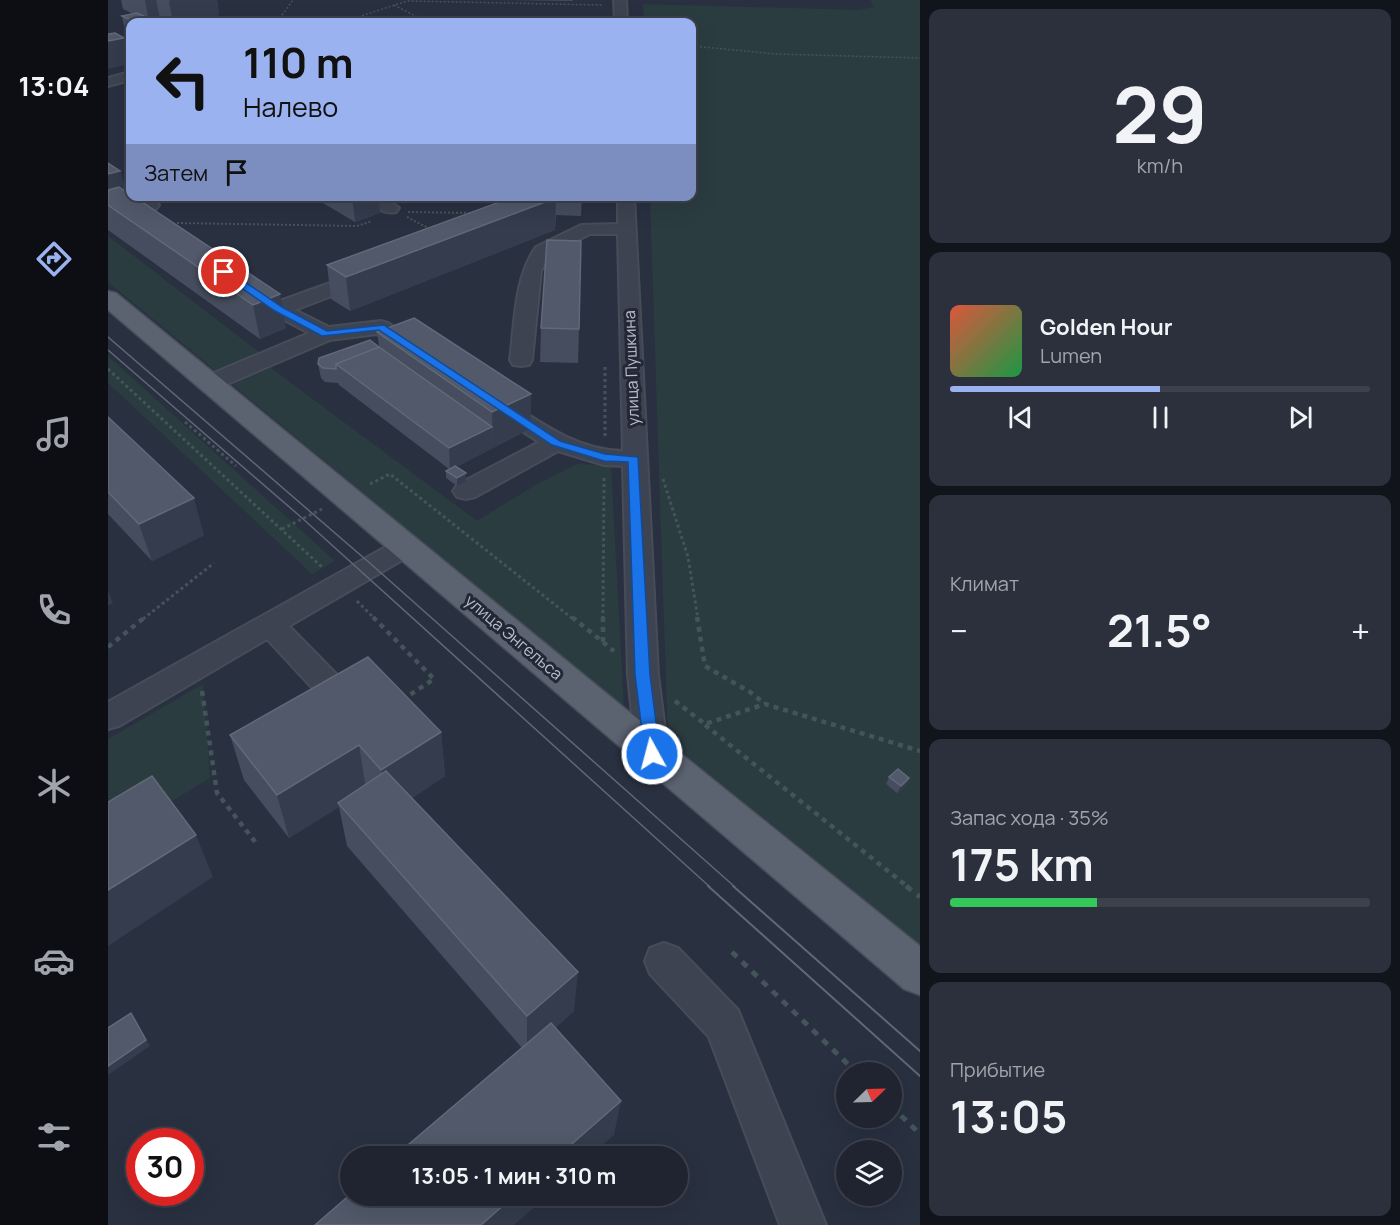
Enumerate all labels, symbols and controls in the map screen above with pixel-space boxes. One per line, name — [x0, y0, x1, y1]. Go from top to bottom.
text: 110 m — [243, 33, 354, 91]
icon: left — [144, 42, 222, 120]
text: 29 — [1113, 60, 1207, 166]
text: 13:04 — [19, 67, 89, 104]
text: Налево — [243, 88, 338, 125]
text: km/h — [1137, 152, 1183, 179]
icon: arrive — [220, 156, 253, 189]
text: Затем — [144, 158, 208, 188]
icon: directions — [33, 238, 75, 280]
pin — [198, 246, 249, 297]
icon: arrive — [207, 255, 240, 288]
street label: улица Пушкина — [618, 310, 644, 426]
text: Golden Hour — [1040, 312, 1173, 342]
text: Lumen — [1040, 342, 1102, 369]
icon: previous — [1004, 401, 1037, 434]
icon: pause — [1144, 401, 1177, 434]
icon: next — [1284, 401, 1317, 434]
icon: music — [33, 413, 75, 455]
text: Климат — [950, 570, 1019, 597]
icon: phone — [33, 589, 75, 631]
street label: улица Энгельса — [460, 590, 568, 684]
text: 21.5° — [1107, 599, 1212, 661]
text: − — [950, 608, 968, 653]
text: + — [1351, 608, 1370, 653]
position arrow — [620, 722, 684, 786]
icon: climate — [33, 765, 75, 807]
text: Запас хода · 35% — [950, 804, 1109, 831]
text: 175 km — [950, 833, 1094, 895]
icon: car — [33, 940, 75, 982]
text: Прибытие — [950, 1056, 1045, 1083]
north arrow — [836, 1062, 902, 1128]
map controls — [836, 1062, 902, 1206]
text: 13:05 — [950, 1085, 1067, 1147]
icon: filters — [33, 1116, 75, 1158]
speed limit sign: 30 — [126, 1128, 204, 1206]
button: layers — [836, 1140, 902, 1206]
text: 13:05 · 1 мин · 310 m — [412, 1161, 616, 1191]

